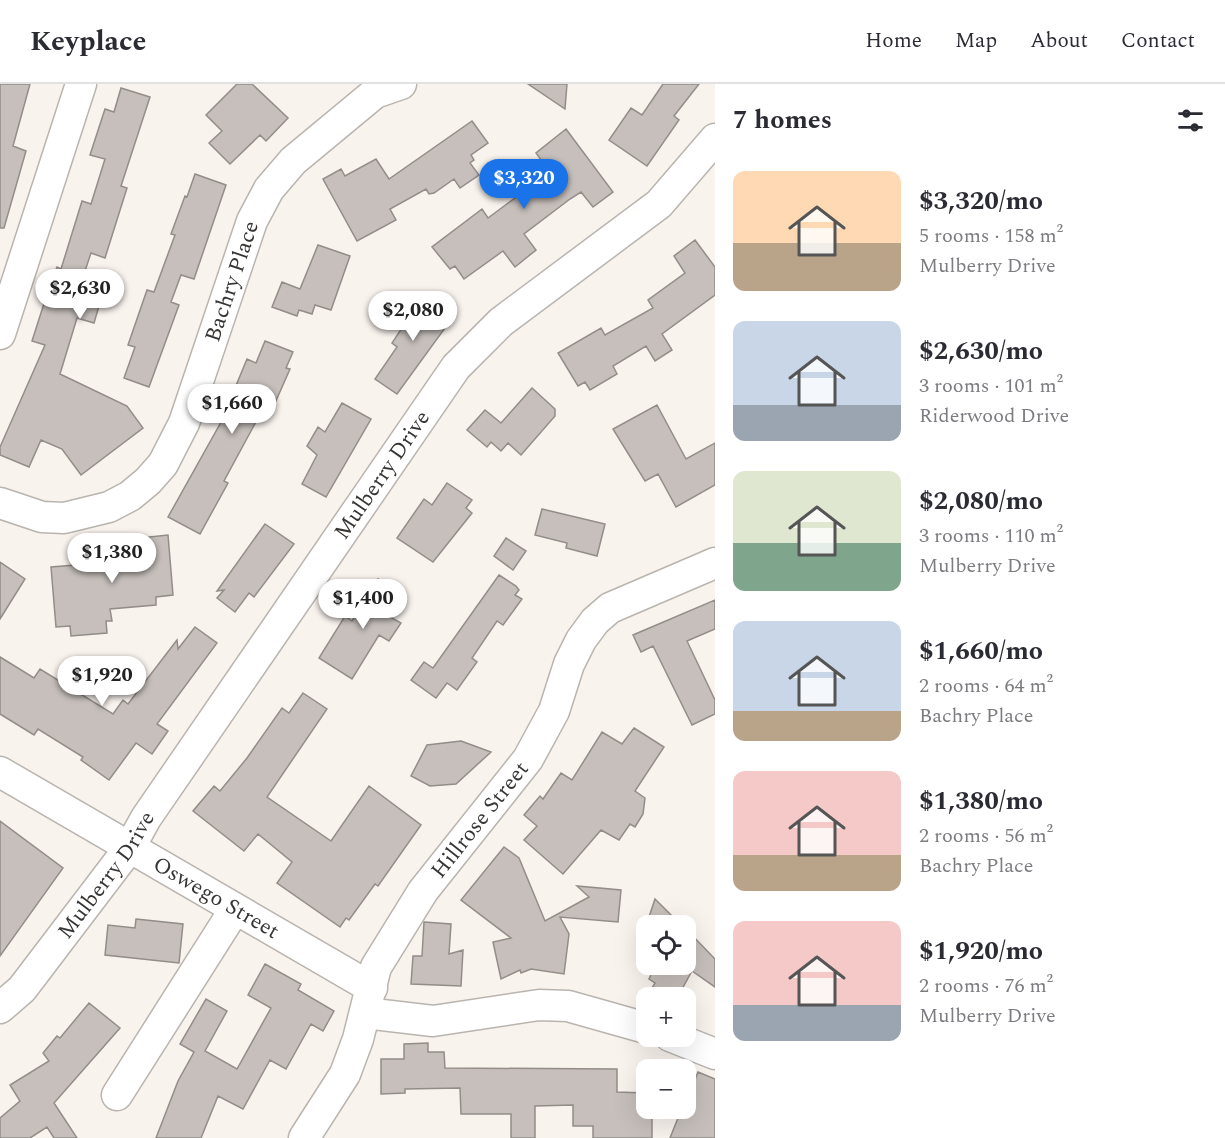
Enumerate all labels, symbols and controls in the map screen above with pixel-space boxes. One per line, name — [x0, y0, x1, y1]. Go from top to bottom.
text: Keyplace — [30, 20, 146, 63]
text: Home — [865, 25, 922, 57]
text: Map — [955, 25, 997, 57]
text: About — [1030, 25, 1088, 57]
text: Contact — [1121, 25, 1195, 57]
text: 7 homes — [733, 100, 832, 140]
icon: filters — [1174, 104, 1207, 137]
pin: $3,320 — [475, 159, 573, 210]
text: $3,320 — [493, 163, 555, 193]
text: $3,320/mo — [919, 181, 1043, 221]
icon: home — [781, 195, 853, 267]
street label: Bachry Place — [196, 216, 267, 346]
text: 5 rooms · 158 m² — [919, 221, 1063, 251]
text: Mulberry Drive — [919, 251, 1056, 281]
pin: $2,630 — [31, 269, 129, 320]
text: $2,630 — [49, 273, 111, 303]
pin: $2,080 — [364, 291, 462, 342]
text: $2,080 — [382, 295, 444, 325]
text: $2,630/mo — [919, 331, 1043, 371]
icon: home — [781, 345, 853, 417]
text: 3 rooms · 101 m² — [919, 371, 1063, 401]
pin: $1,660 — [183, 384, 281, 435]
text: $1,660 — [201, 388, 263, 418]
text: Riderwood Drive — [919, 401, 1069, 431]
street label: Mulberry Drive — [326, 403, 438, 546]
text: $2,080/mo — [919, 481, 1043, 521]
icon: home — [781, 495, 853, 567]
text: 3 rooms · 110 m² — [919, 521, 1063, 551]
pin: $1,380 — [63, 533, 161, 584]
text: $1,380 — [81, 537, 143, 567]
text: Mulberry Drive — [919, 551, 1056, 581]
pin: $1,400 — [314, 579, 412, 630]
text: $1,400 — [332, 583, 394, 613]
text: $1,660/mo — [919, 631, 1043, 671]
icon: home — [781, 645, 853, 717]
pin: $1,920 — [53, 656, 151, 707]
text: $1,920 — [71, 660, 133, 690]
text: 2 rooms · 64 m² — [919, 671, 1053, 701]
text: Bachry Place — [919, 701, 1033, 731]
street label: Hillrose Street — [423, 754, 537, 885]
text: $1,380/mo — [919, 781, 1043, 821]
icon: home — [781, 795, 853, 867]
street label: Mulberry Drive — [49, 804, 163, 946]
text: 2 rooms · 56 m² — [919, 821, 1053, 851]
street label: Oswego Street — [147, 848, 286, 947]
text: Bachry Place — [919, 851, 1033, 881]
map controls — [636, 915, 696, 1119]
button: locate — [636, 915, 696, 975]
text: $1,920/mo — [919, 931, 1043, 971]
icon: home — [781, 945, 853, 1017]
text: 2 rooms · 76 m² — [919, 971, 1053, 1001]
button: + — [636, 987, 696, 1047]
text: Mulberry Drive — [919, 1001, 1056, 1031]
button: − — [636, 1059, 696, 1119]

